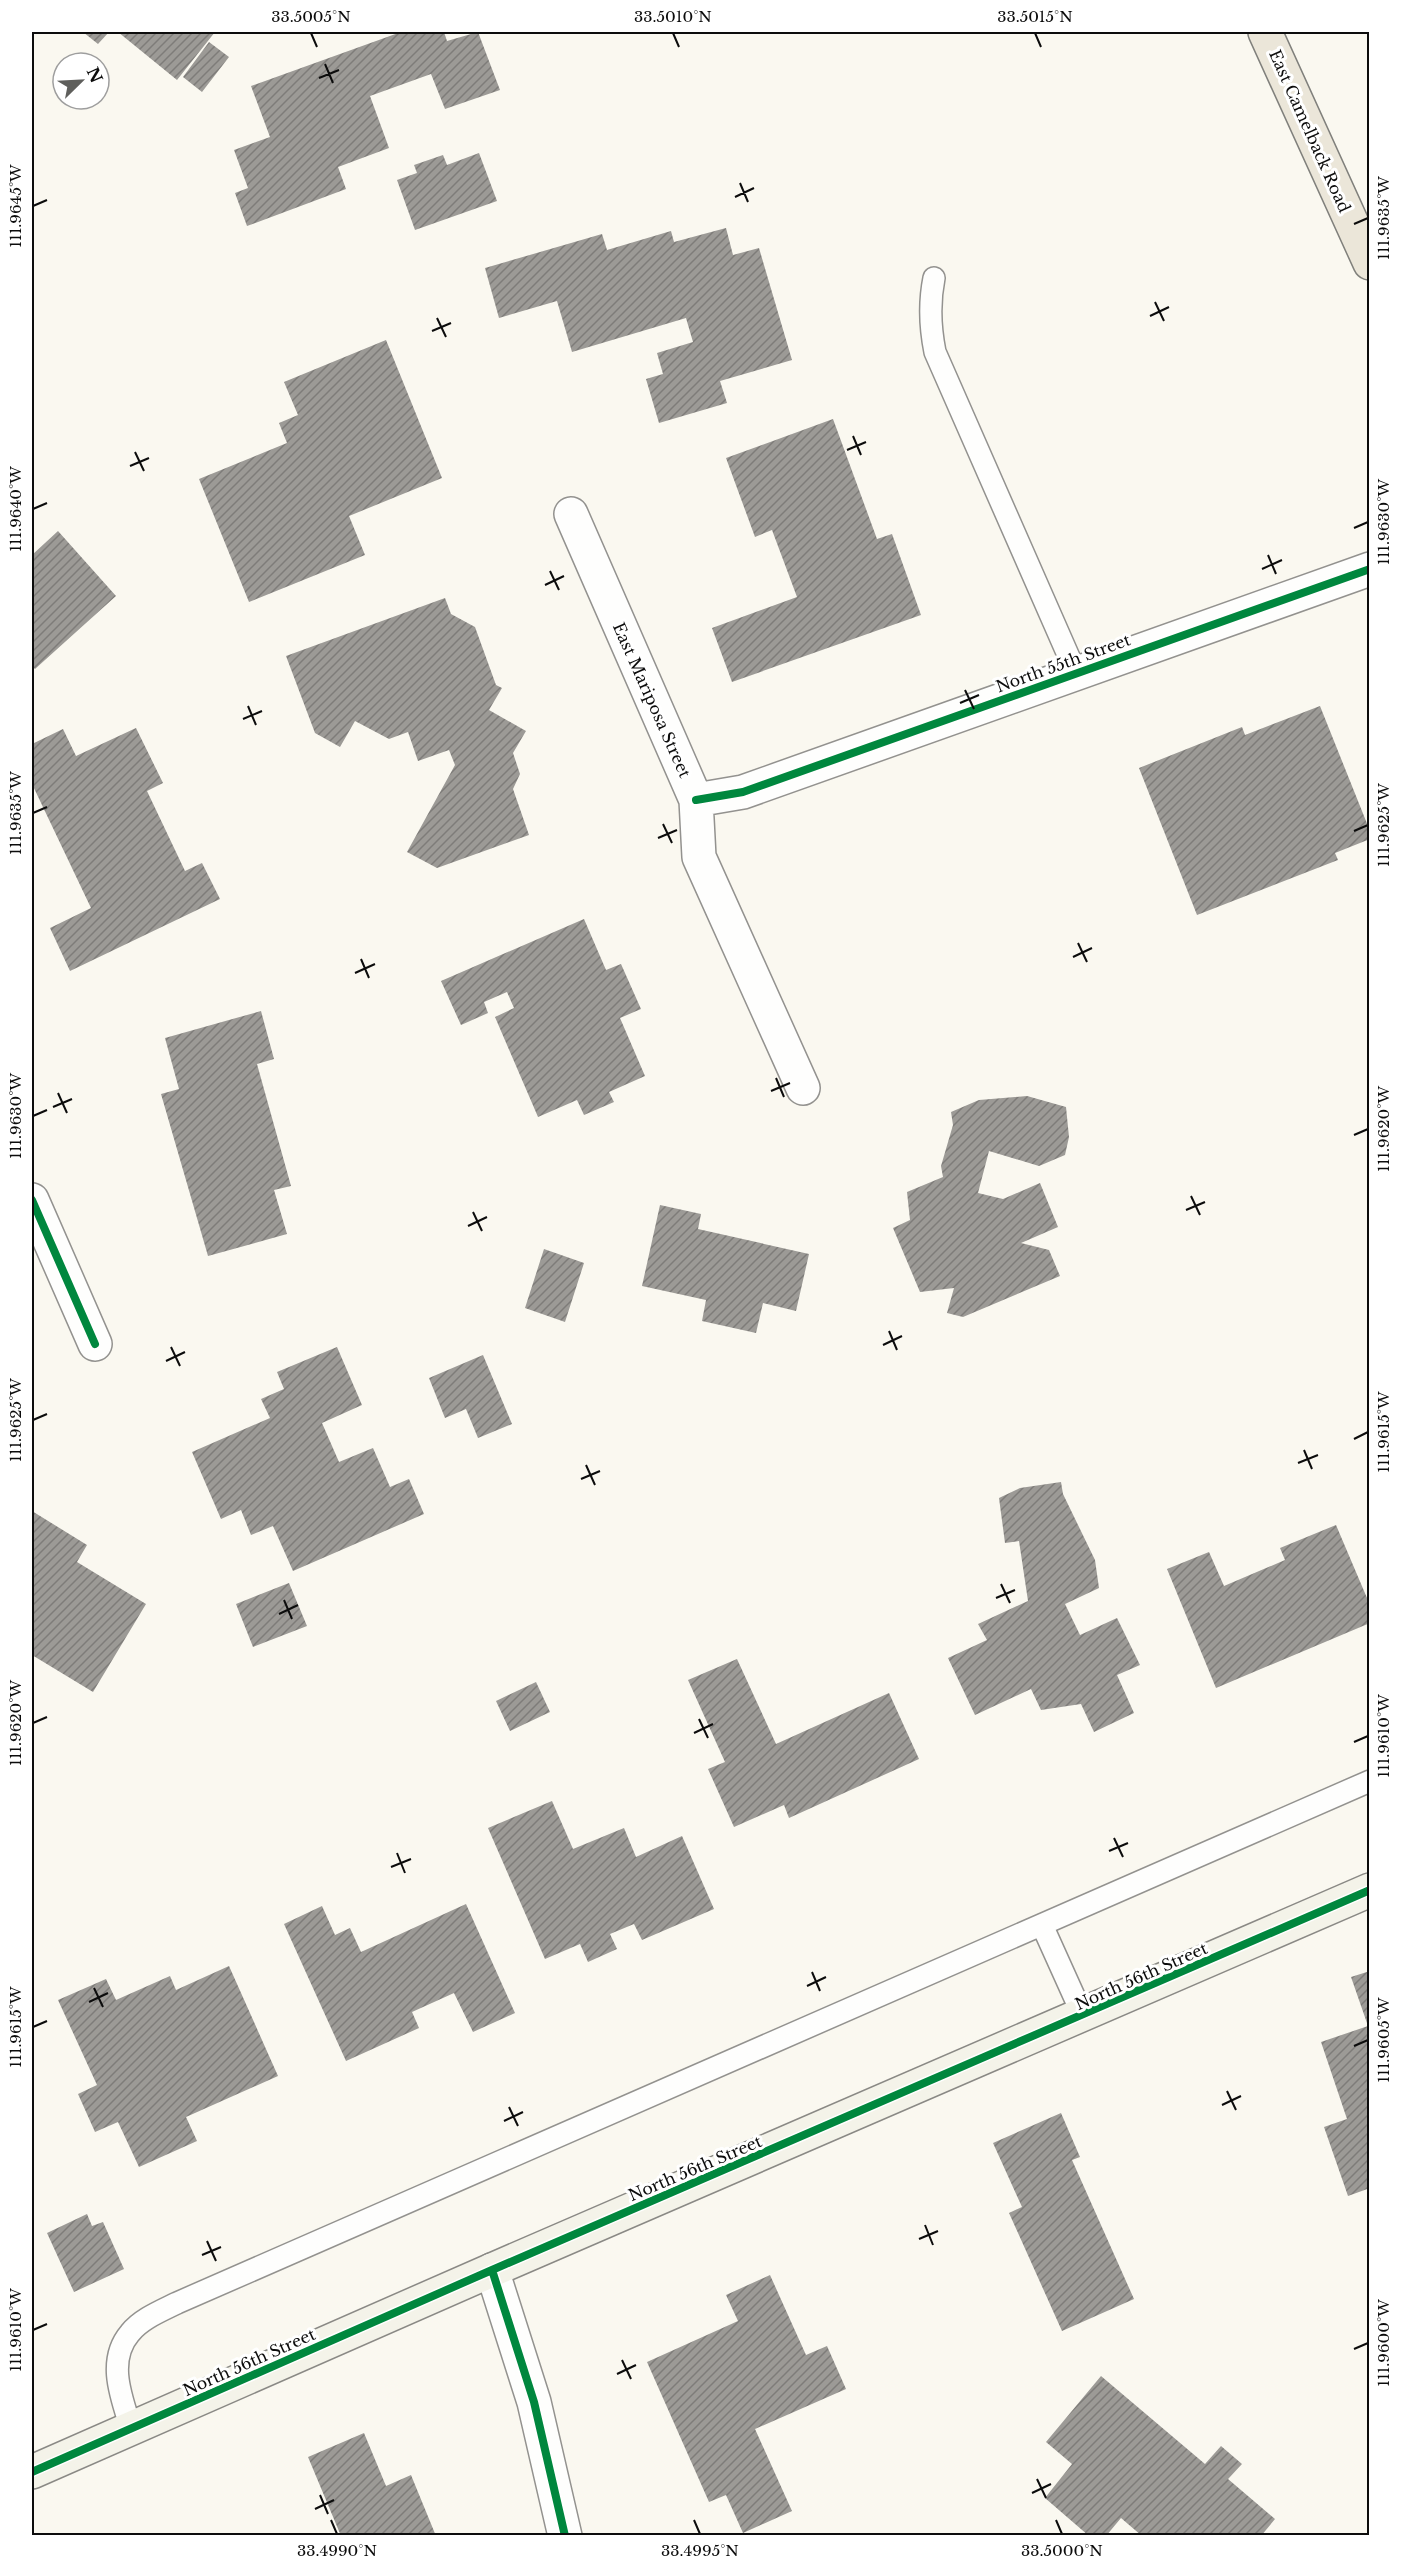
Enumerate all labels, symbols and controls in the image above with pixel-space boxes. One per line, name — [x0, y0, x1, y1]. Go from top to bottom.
text: 33.5005°N — [271, 7, 351, 26]
text: 33.5010°N — [634, 7, 712, 26]
text: 33.5015°N — [997, 7, 1073, 26]
street label: East Camelback Road — [1265, 46, 1355, 216]
north arrow — [51, 51, 111, 111]
text: N — [83, 64, 107, 86]
text: 111.9645°W — [6, 164, 25, 248]
text: 111.9635°W — [1374, 176, 1393, 260]
text: 111.9640°W — [6, 466, 25, 552]
text: 111.9630°W — [1374, 479, 1393, 565]
street label: East Mariposa Street — [609, 619, 695, 781]
street label: North 55th Street — [993, 629, 1133, 697]
text: 111.9635°W — [6, 771, 25, 855]
text: 111.9625°W — [1374, 783, 1393, 867]
text: 111.9630°W — [6, 1073, 25, 1159]
text: 111.9620°W — [1374, 1086, 1393, 1172]
text: 111.9625°W — [6, 1378, 25, 1462]
text: 111.9615°W — [1374, 1391, 1393, 1473]
text: 111.9620°W — [6, 1680, 25, 1766]
text: 111.9610°W — [1374, 1694, 1393, 1778]
street label: North 56th Street — [1072, 1938, 1210, 2014]
text: 111.9615°W — [6, 1986, 25, 2068]
text: 111.9605°W — [1374, 1997, 1393, 2083]
street label: North 56th Street — [625, 2131, 765, 2205]
text: 111.9610°W — [6, 2288, 25, 2372]
text: 111.9600°W — [1374, 2299, 1393, 2387]
street label: North 56th Street — [180, 2324, 318, 2400]
text: 33.4990°N — [297, 2541, 377, 2560]
text: 33.4995°N — [661, 2541, 739, 2560]
text: 33.5000°N — [1021, 2541, 1103, 2560]

